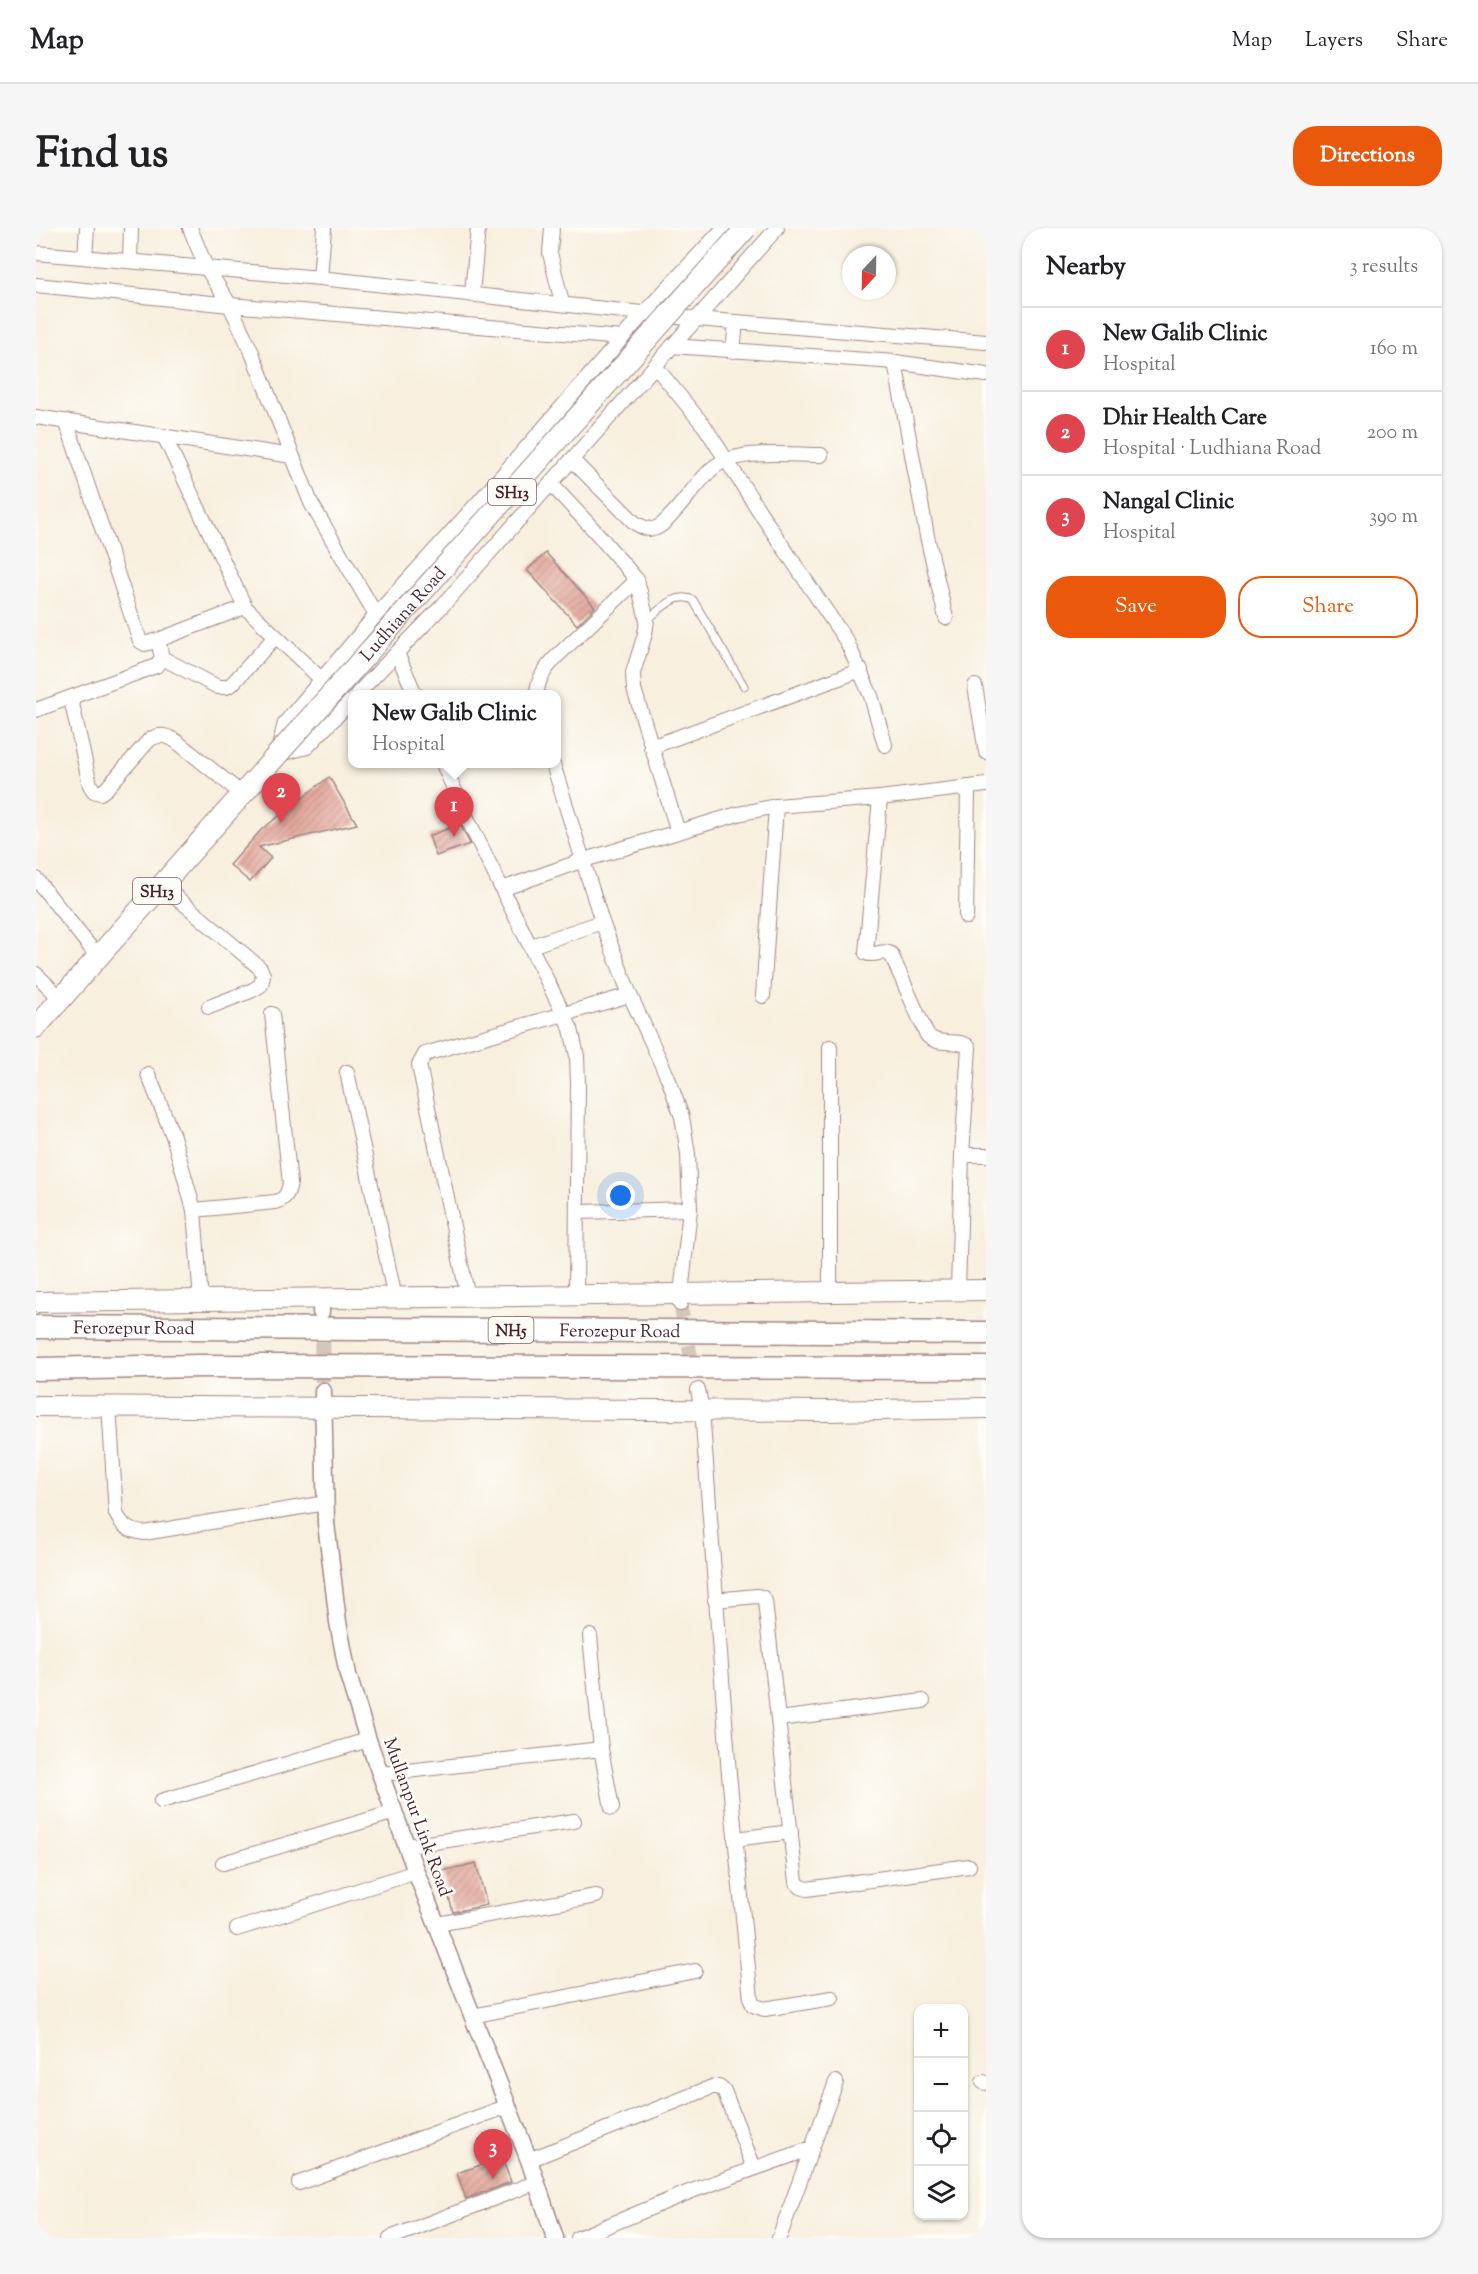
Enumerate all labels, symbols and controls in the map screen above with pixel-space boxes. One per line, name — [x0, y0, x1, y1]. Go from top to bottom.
text: Map — [30, 21, 84, 61]
text: Map — [1232, 26, 1272, 56]
text: Layers — [1305, 26, 1363, 56]
text: Share — [1396, 26, 1448, 56]
text: Find us — [36, 126, 168, 186]
button: Directions — [1293, 126, 1442, 186]
north arrow — [842, 246, 896, 300]
text: Nearby — [1046, 249, 1126, 286]
text: 3 results — [1349, 253, 1418, 282]
text: New Galib Clinic — [1103, 319, 1268, 351]
text: 1 — [1062, 335, 1069, 364]
text: 160 m — [1370, 335, 1418, 364]
text: Hospital — [1103, 351, 1176, 380]
text: Dhir Health Care — [1103, 403, 1267, 435]
text: 2 — [1061, 419, 1070, 448]
text: 200 m — [1367, 419, 1418, 448]
text: Hospital · Ludhiana Road — [1103, 435, 1321, 464]
road number: SH13 — [488, 479, 536, 505]
text: Nangal Clinic — [1103, 487, 1234, 519]
text: 3 — [1061, 503, 1070, 532]
text: 390 m — [1369, 503, 1418, 532]
text: Hospital — [1103, 519, 1176, 548]
street label: Ludhiana Road — [355, 562, 453, 668]
button: Save — [1046, 576, 1226, 638]
button: Share — [1238, 576, 1418, 638]
popup — [348, 690, 561, 768]
text: New Galib Clinic — [372, 699, 537, 731]
text: Hospital — [372, 731, 445, 760]
pin: 2 — [262, 774, 300, 823]
pin: 1 — [434, 788, 474, 837]
road number: SH13 — [133, 878, 181, 904]
your location — [606, 1181, 635, 1210]
street label: Ferozepur Road — [73, 1316, 195, 1343]
road number: NH5 — [488, 1317, 534, 1343]
street label: Ferozepur Road — [559, 1319, 681, 1346]
street label: Mullanpur Link Road — [375, 1735, 457, 1901]
map controls — [914, 2004, 968, 2220]
button: + — [914, 2004, 968, 2058]
button: − — [914, 2058, 968, 2112]
button: locate — [914, 2112, 968, 2166]
pin: 3 — [474, 2130, 512, 2179]
button: layers — [914, 2166, 968, 2220]

